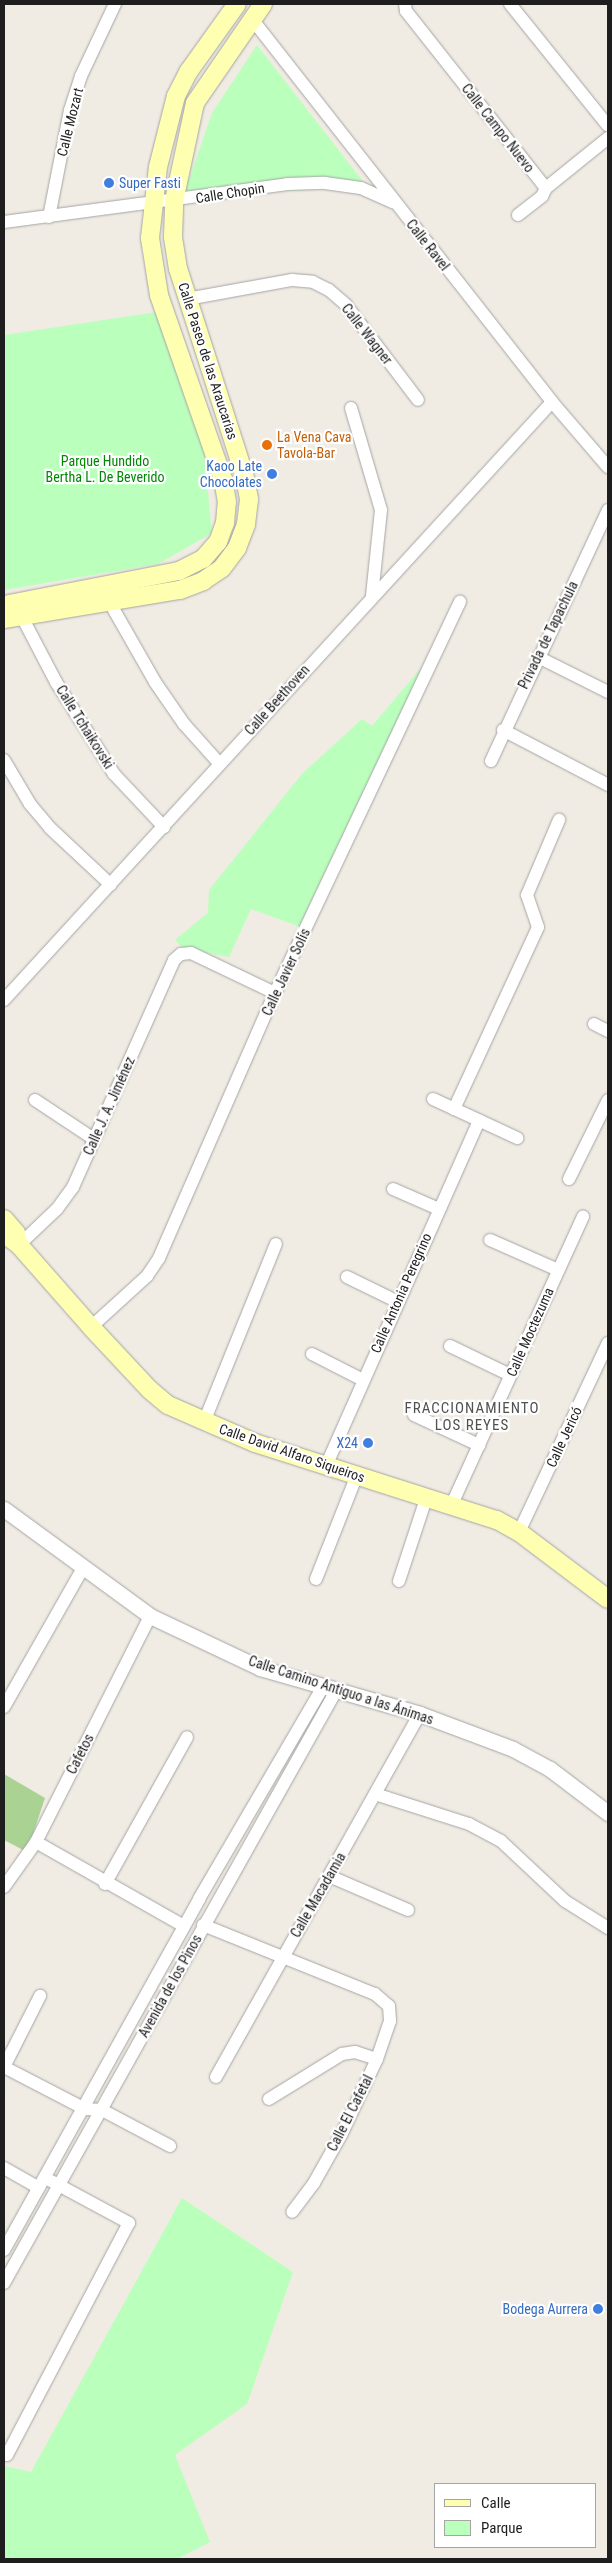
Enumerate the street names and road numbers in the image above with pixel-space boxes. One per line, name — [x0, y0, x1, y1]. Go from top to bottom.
street label: Calle Campo Nuevo — [458, 80, 538, 176]
street label: Calle Mozart — [53, 86, 87, 158]
street label: Calle Chopin — [194, 179, 266, 207]
street label: Calle Ravel — [403, 216, 453, 274]
street label: Calle Paseo de las Araucarias — [175, 280, 241, 442]
street label: Calle Wagner — [338, 300, 396, 368]
street label: Privada de Tapachula — [515, 578, 581, 692]
street label: Calle Beethoven — [241, 661, 313, 739]
street label: Calle Tchaikovski — [53, 682, 117, 772]
street label: Calle Javier Solís — [258, 926, 314, 1018]
street label: Calle J. A. Jiménez — [80, 1054, 138, 1158]
street label: Calle Antonia Peregrino — [367, 1230, 435, 1356]
street label: Calle Moctezuma — [503, 1285, 557, 1379]
street label: Calle Jericó — [543, 1404, 585, 1470]
street label: Calle David Alfaro Siqueiros — [217, 1420, 367, 1486]
street label: Calle Camino Antiguo a las Ánimas — [246, 1652, 436, 1728]
street label: Cafetos — [63, 1731, 97, 1777]
street label: Calle Macadamia — [287, 1849, 349, 1941]
street label: Avenida de los Pinos — [135, 1932, 205, 2040]
street label: Calle El Cafetal — [324, 2072, 376, 2154]

